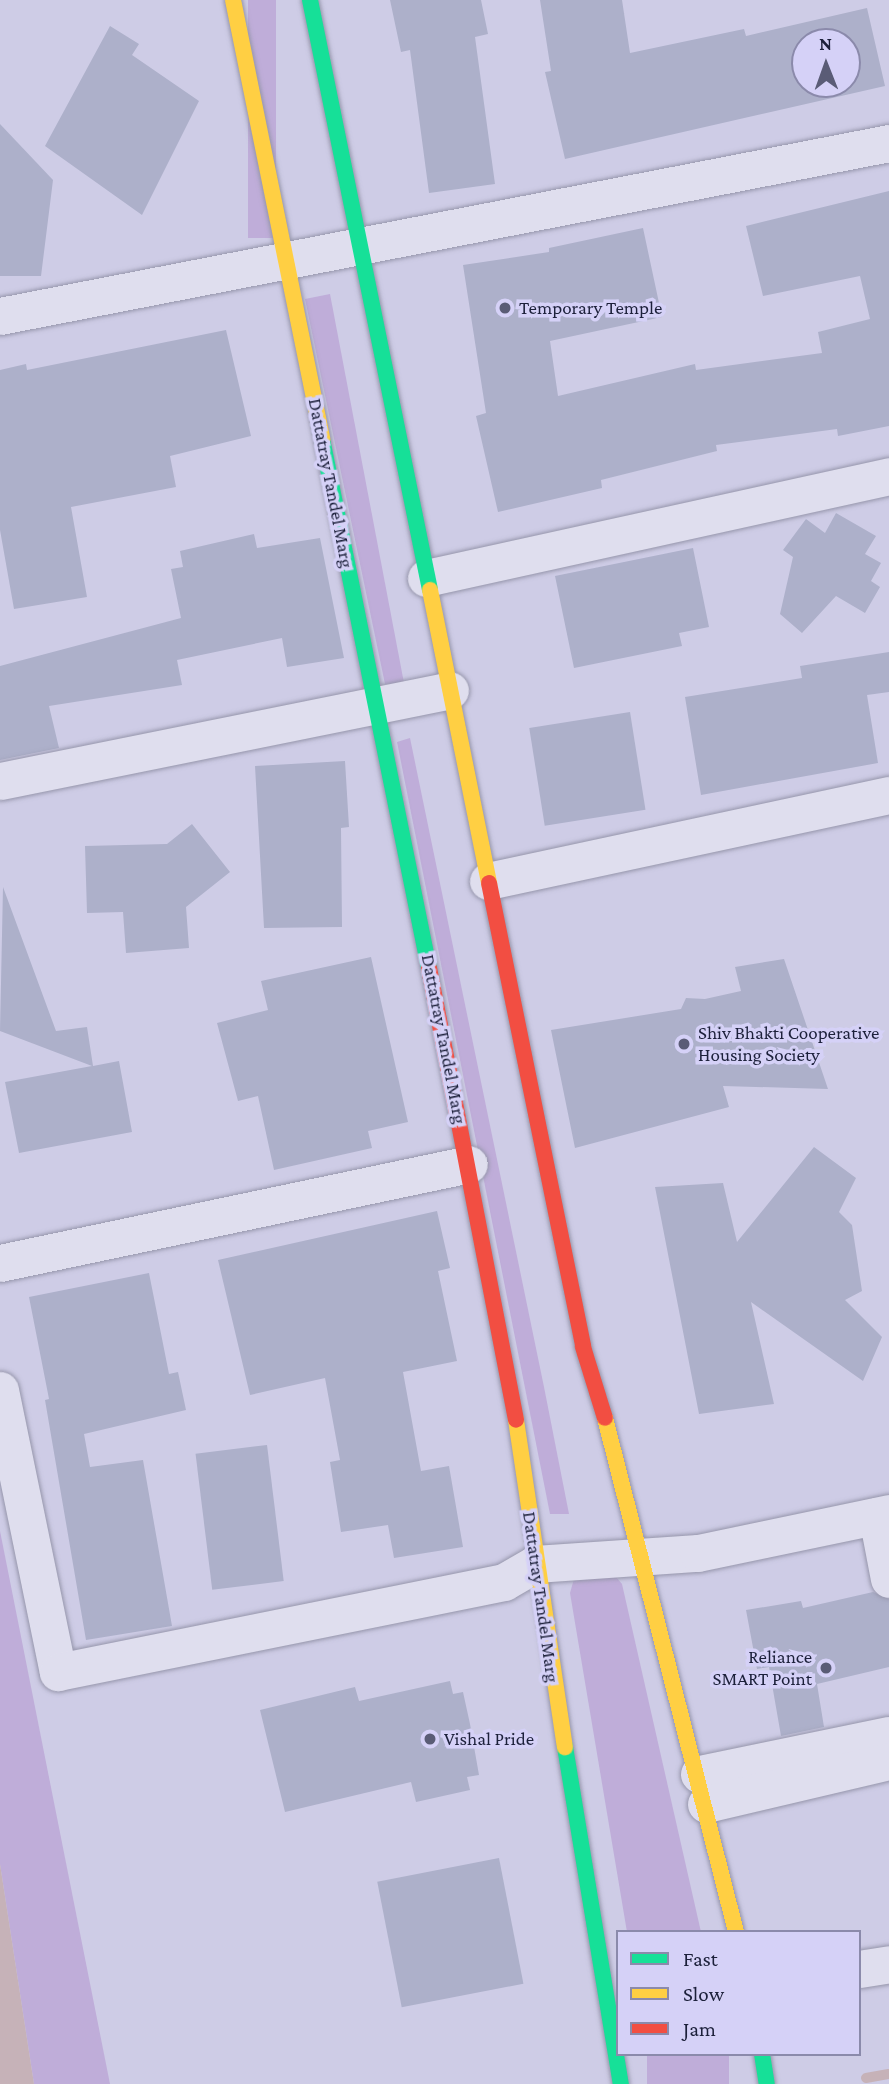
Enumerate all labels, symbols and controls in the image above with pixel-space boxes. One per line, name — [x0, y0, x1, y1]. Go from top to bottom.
north arrow — [791, 28, 861, 98]
text: N — [819, 33, 832, 54]
place label: Temporary Temple — [519, 297, 662, 319]
marker: Temporary Temple — [497, 300, 513, 316]
street label: Dattatray Tandel Marg — [303, 396, 359, 570]
street label: Dattatray Tandel Marg — [416, 952, 472, 1126]
place label: Shiv Bhakti Cooperative Housing Society — [698, 1022, 879, 1066]
marker: Shiv Bhakti Cooperative Housing Society — [676, 1036, 692, 1052]
street label: Dattatray Tandel Marg — [518, 1510, 564, 1684]
place label: Reliance SMART Point — [713, 1646, 812, 1690]
marker: Reliance SMART Point — [818, 1660, 834, 1676]
place label: Vishal Pride — [444, 1728, 534, 1750]
marker: Vishal Pride — [422, 1731, 438, 1747]
legend — [616, 1930, 861, 2056]
text: Fast — [683, 1947, 718, 1971]
text: Slow — [683, 1982, 724, 2006]
text: Jam — [683, 2017, 716, 2041]

